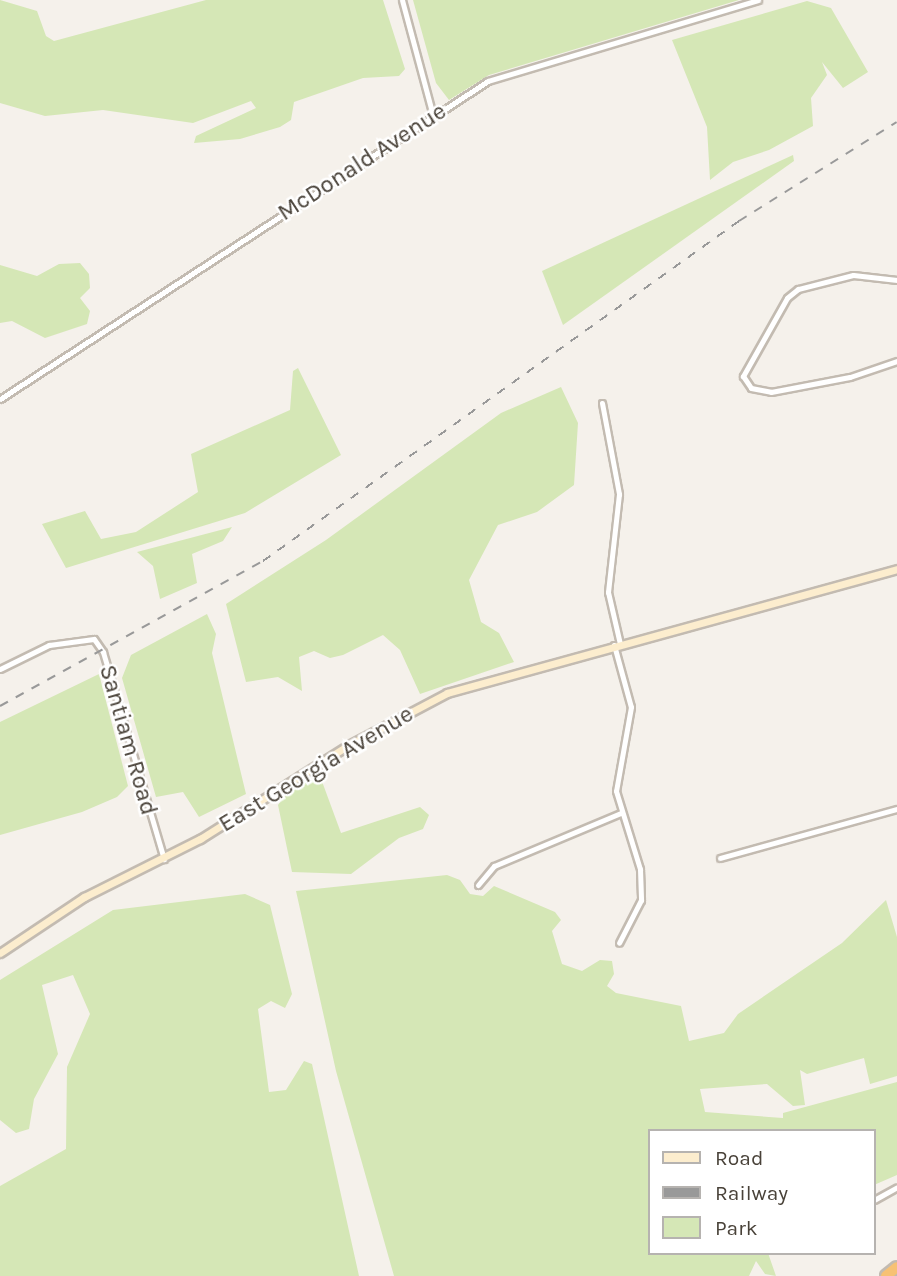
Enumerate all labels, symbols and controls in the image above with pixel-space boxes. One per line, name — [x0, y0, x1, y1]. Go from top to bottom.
street label: McDonald Avenue — [272, 97, 452, 227]
street label: Santiam Road — [93, 662, 163, 818]
street label: East Georgia Avenue — [214, 700, 418, 838]
legend — [648, 1129, 876, 1255]
text: Road — [715, 1146, 763, 1170]
text: Railway — [715, 1181, 788, 1205]
text: Park — [715, 1216, 758, 1240]

